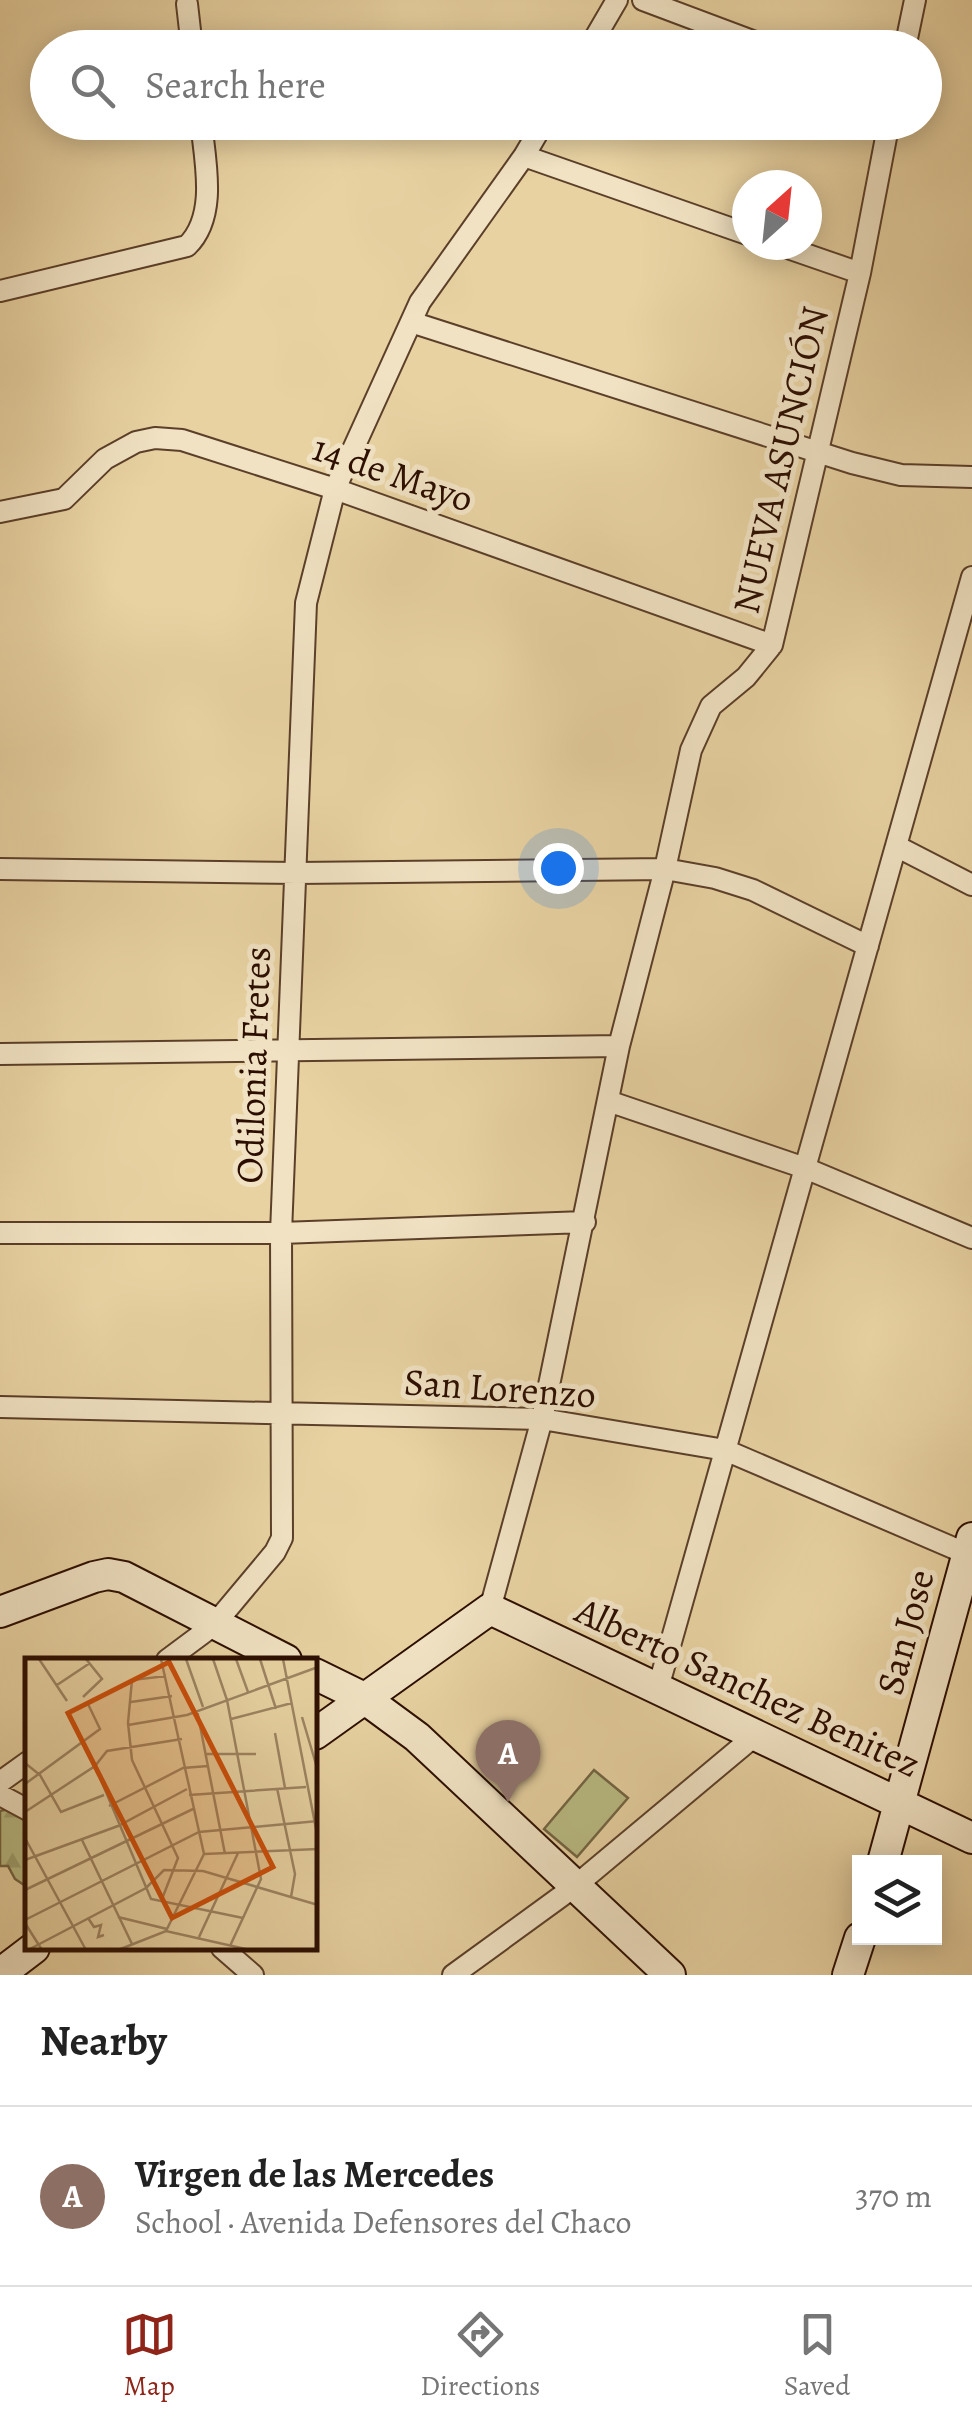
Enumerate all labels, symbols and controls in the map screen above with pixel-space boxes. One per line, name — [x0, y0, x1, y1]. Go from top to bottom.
search box — [30, 30, 942, 140]
icon: search — [65, 58, 120, 113]
text: Search here — [145, 59, 326, 111]
north arrow — [732, 170, 822, 260]
street label: NUEVA ASUNCIÓN — [719, 301, 841, 619]
street label: 14 de Mayo — [306, 421, 480, 525]
your location — [533, 843, 584, 894]
street label: Odilonia Fretes — [223, 946, 283, 1184]
street label: San Lorenzo — [402, 1355, 598, 1421]
street label: San Jose — [863, 1564, 947, 1700]
street label: Alberto Sanchez Benitez — [566, 1584, 929, 1790]
inset map — [25, 1658, 318, 1950]
pin: A — [476, 1720, 540, 1802]
map controls — [852, 1855, 942, 1945]
button: layers — [852, 1855, 942, 1945]
text: Nearby — [40, 2012, 167, 2069]
text: Virgen de las Mercedes — [135, 2148, 494, 2200]
text: A — [62, 2174, 83, 2218]
text: 370 m — [855, 2174, 932, 2218]
text: School · Avenida Defensores del Chaco — [135, 2200, 631, 2244]
tab: Map — [122, 2307, 177, 2405]
tab: Directions — [420, 2307, 540, 2405]
tab: Saved — [784, 2307, 850, 2405]

